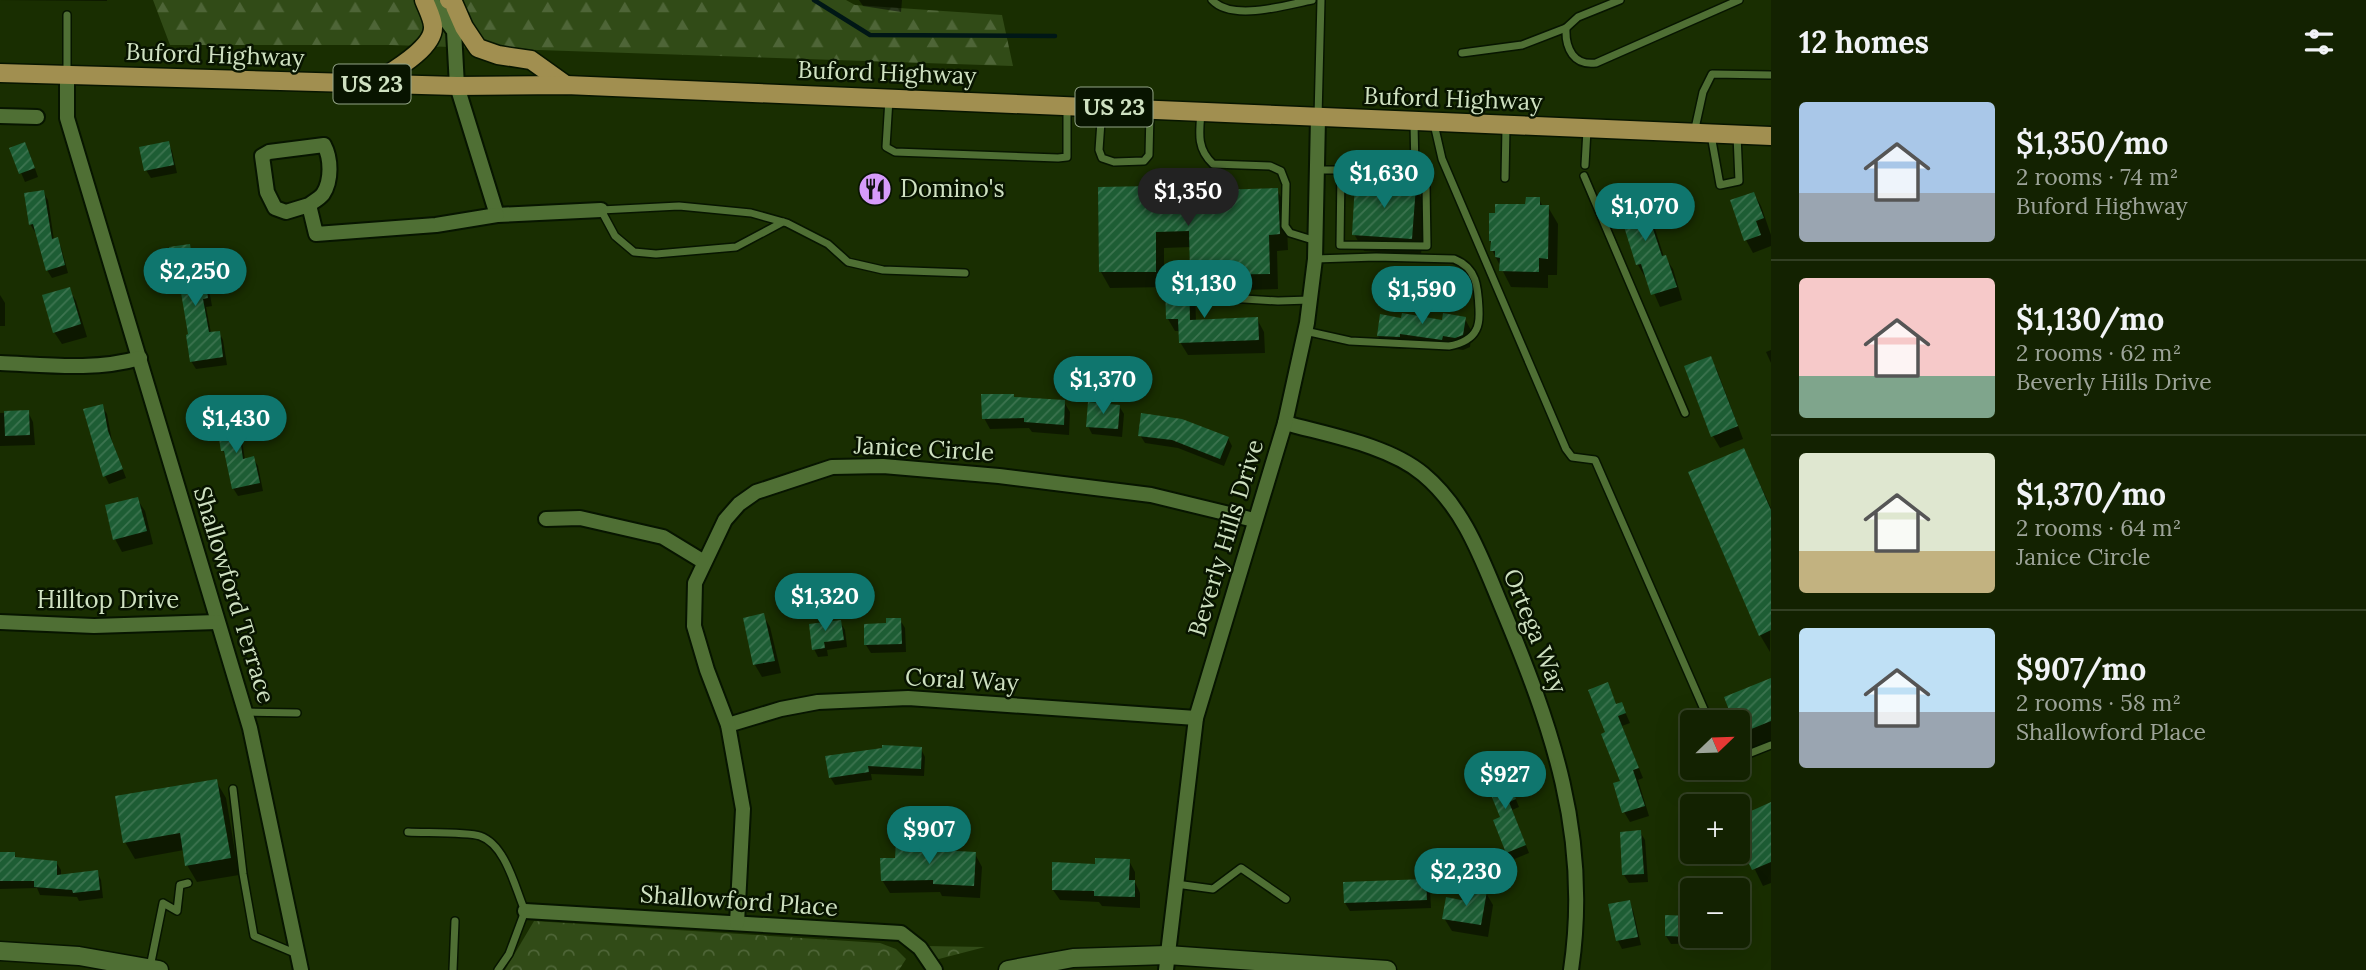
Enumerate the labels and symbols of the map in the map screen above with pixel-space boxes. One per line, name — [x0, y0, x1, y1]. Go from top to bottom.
street label: Buford Highway — [125, 36, 305, 73]
street label: Buford Highway — [797, 54, 977, 91]
road number: US 23 — [334, 64, 410, 104]
street label: Buford Highway — [1363, 80, 1543, 117]
road number: US 23 — [1076, 88, 1152, 127]
pin: $1,630 — [1327, 150, 1441, 210]
pin: $1,350 — [1131, 168, 1245, 228]
restaurant icon: Domino's — [856, 170, 894, 208]
place label: Domino's — [900, 173, 1005, 204]
pin: $1,070 — [1588, 184, 1702, 243]
pin: $2,250 — [138, 248, 252, 308]
pin: $1,130 — [1147, 260, 1261, 320]
pin: $1,590 — [1365, 266, 1479, 326]
pin: $1,370 — [1046, 356, 1160, 416]
pin: $1,430 — [179, 396, 293, 455]
street label: Janice Circle — [852, 429, 995, 468]
street label: Beverly Hills Drive — [1181, 436, 1270, 640]
street label: Shallowford Terrace — [187, 483, 282, 707]
street label: Ortega Way — [1496, 564, 1575, 698]
pin: $1,320 — [768, 574, 882, 633]
street label: Hilltop Drive — [37, 584, 179, 615]
street label: Coral Way — [904, 661, 1020, 698]
north arrow — [1680, 710, 1750, 780]
pin: $927 — [1464, 752, 1546, 811]
pin: $907 — [888, 806, 970, 866]
pin: $2,230 — [1409, 848, 1523, 908]
street label: Shallowford Place — [639, 878, 839, 923]

